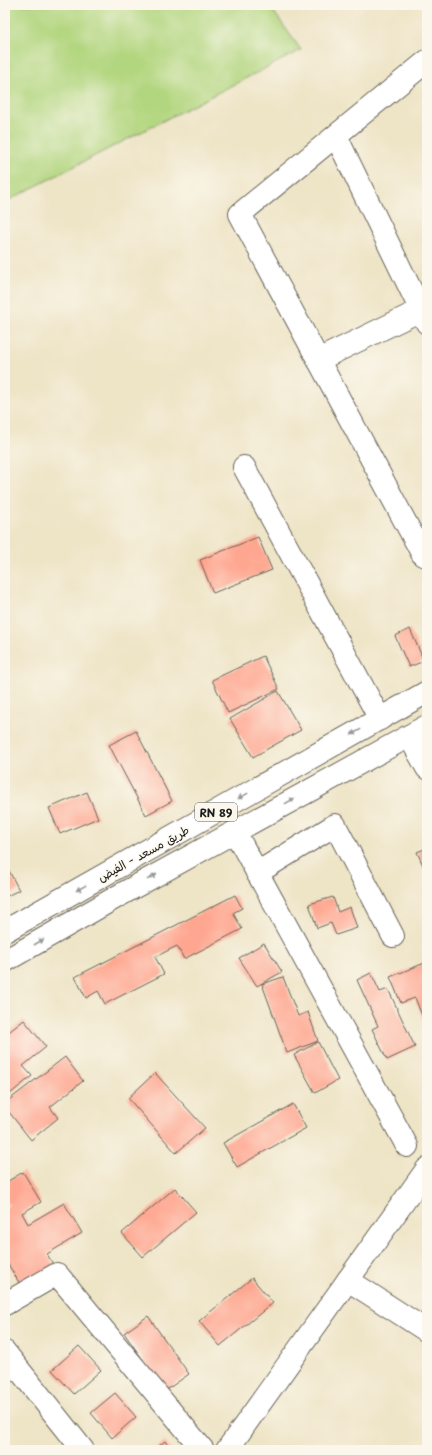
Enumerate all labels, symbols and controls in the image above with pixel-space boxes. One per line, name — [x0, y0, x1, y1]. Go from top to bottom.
one-way arrow — [351, 729, 362, 736]
one-way arrow — [237, 793, 249, 800]
one-way arrow — [284, 798, 296, 805]
road number: RN 89 — [195, 803, 237, 821]
street label: طريق مسعد - الفيض — [94, 820, 192, 886]
one-way arrow — [146, 874, 158, 881]
one-way arrow — [75, 884, 87, 891]
one-way arrow — [33, 938, 45, 945]

